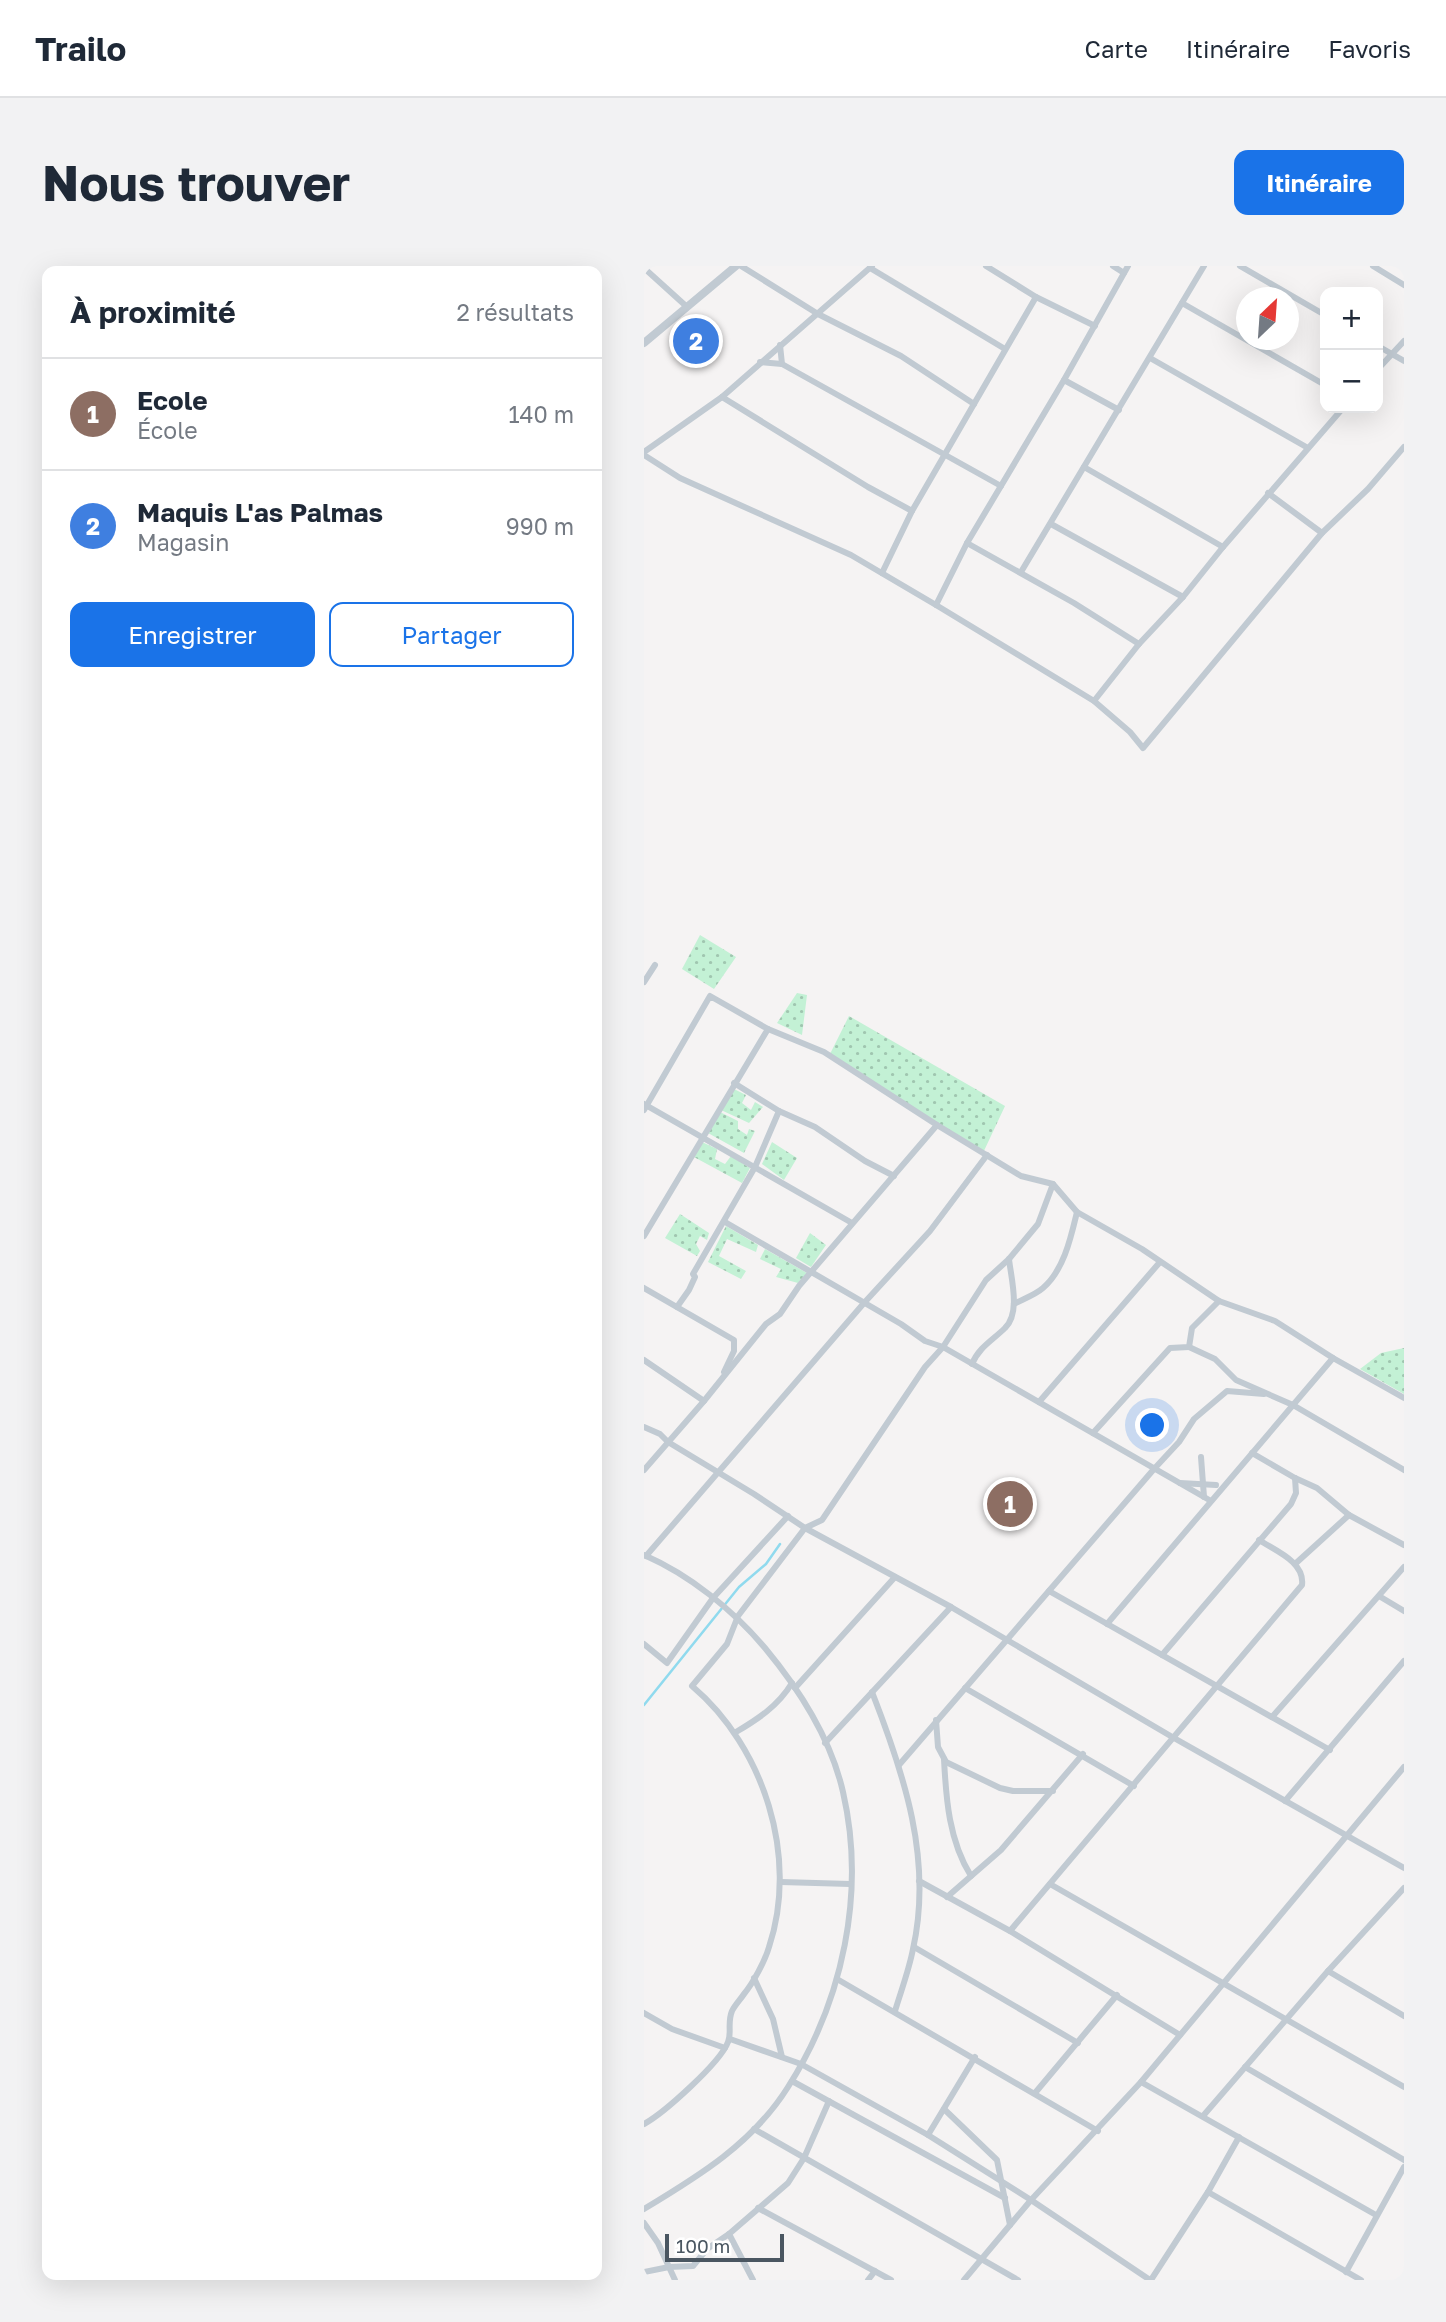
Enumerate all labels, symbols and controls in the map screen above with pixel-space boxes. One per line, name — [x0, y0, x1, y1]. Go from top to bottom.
text: Trailo — [35, 29, 126, 68]
text: Carte — [1085, 34, 1148, 63]
text: Itinéraire — [1186, 34, 1290, 63]
text: Favoris — [1328, 34, 1411, 63]
button: Itinéraire — [1234, 150, 1404, 215]
text: Nous trouver — [42, 153, 350, 212]
north arrow — [1236, 287, 1299, 350]
map controls — [1320, 287, 1383, 413]
button: + — [1320, 287, 1383, 350]
text: À proximité — [70, 294, 236, 330]
text: 2 résultats — [456, 298, 574, 326]
pin: 2 — [673, 315, 719, 367]
button: − — [1320, 350, 1383, 413]
text: Ecole — [137, 385, 208, 416]
text: 1 — [87, 400, 99, 428]
text: 140 m — [508, 400, 574, 428]
text: École — [137, 416, 198, 444]
text: Maquis L'as Palmas — [137, 497, 383, 528]
text: 2 — [86, 512, 100, 540]
text: 990 m — [506, 512, 574, 540]
text: Magasin — [137, 528, 229, 556]
button: Enregistrer — [70, 602, 315, 667]
button: Partager — [329, 602, 574, 667]
your location — [1135, 1408, 1169, 1442]
pin: 1 — [987, 1478, 1033, 1530]
scale bar — [665, 2231, 784, 2263]
text: 100 m — [676, 2234, 730, 2257]

